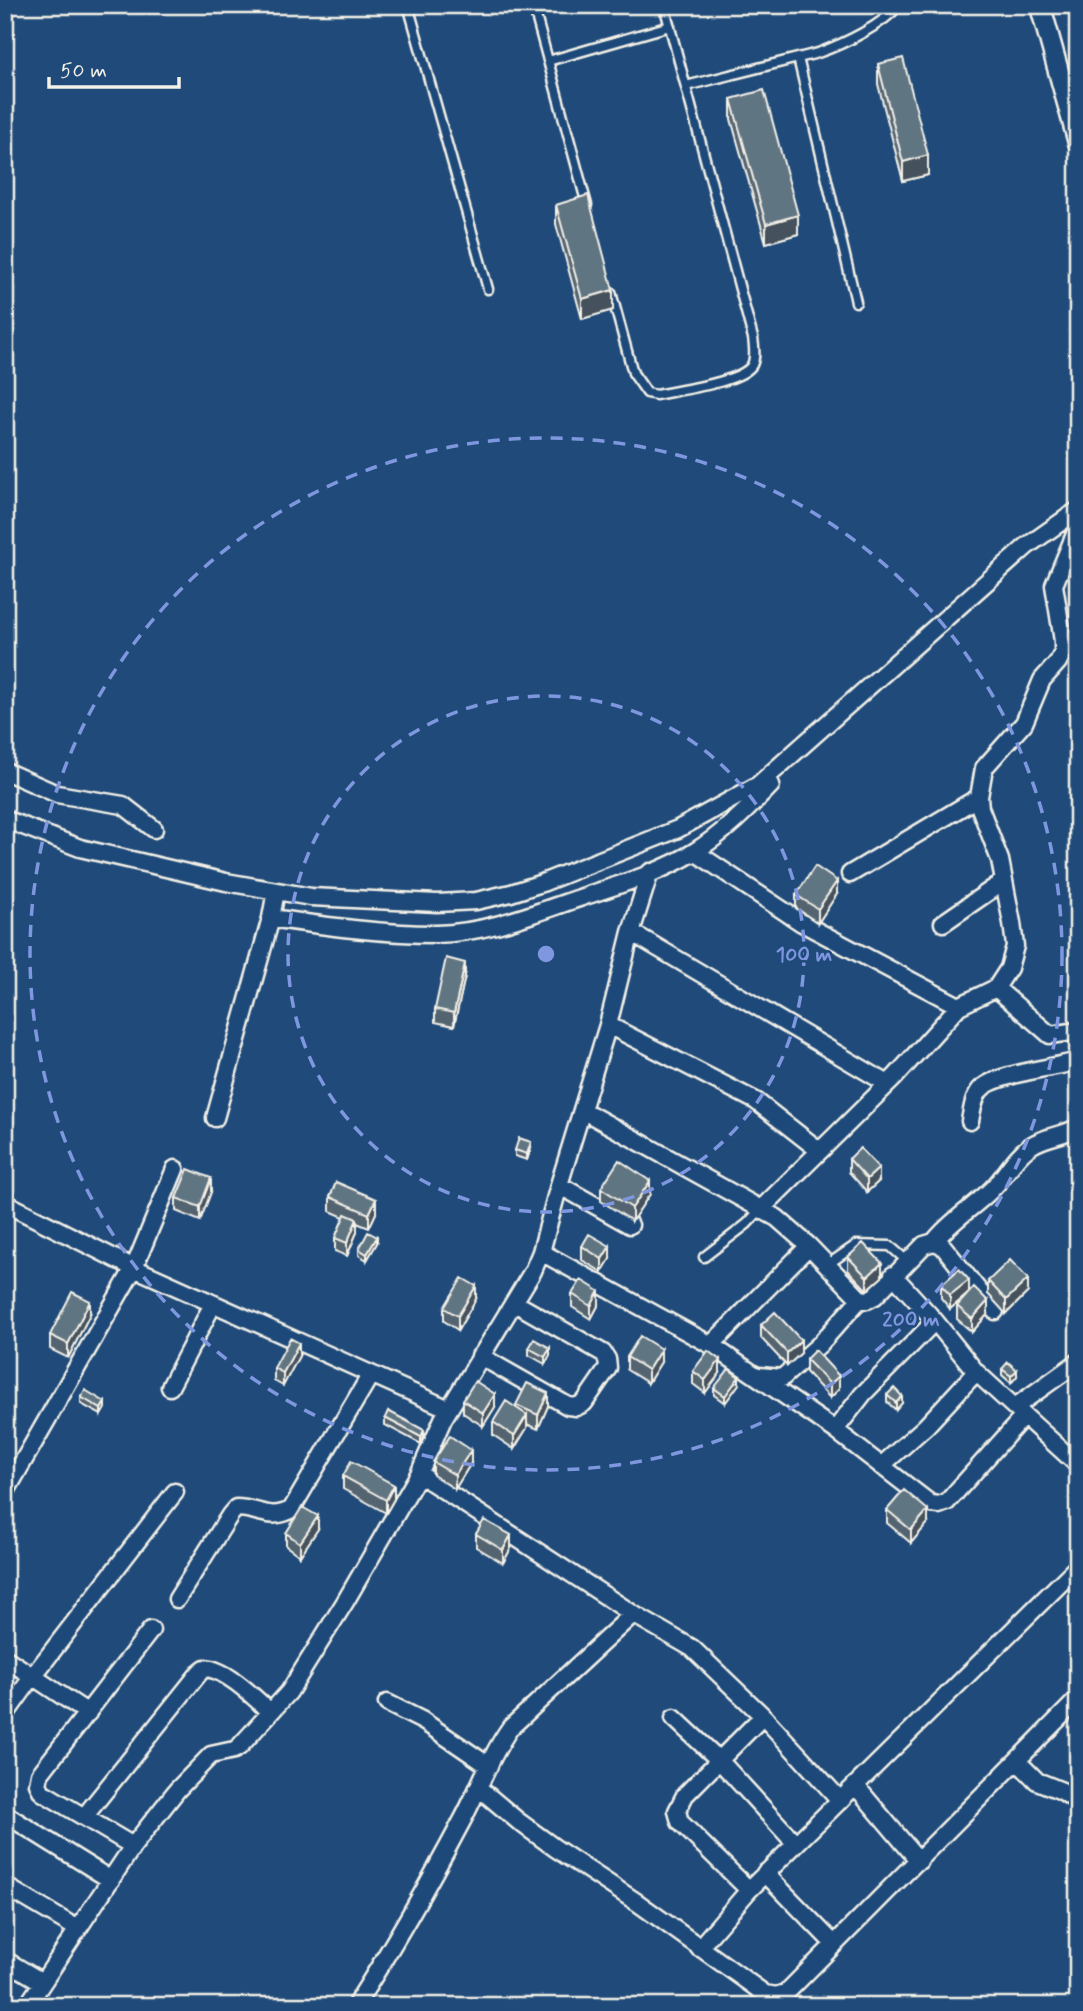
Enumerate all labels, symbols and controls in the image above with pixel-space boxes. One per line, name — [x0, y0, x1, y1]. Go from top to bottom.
scale bar — [49, 46, 178, 90]
text: 50 m — [60, 57, 107, 85]
text: 100 m — [776, 941, 832, 969]
centre of rings — [534, 942, 558, 966]
text: 200 m — [882, 1306, 940, 1334]

